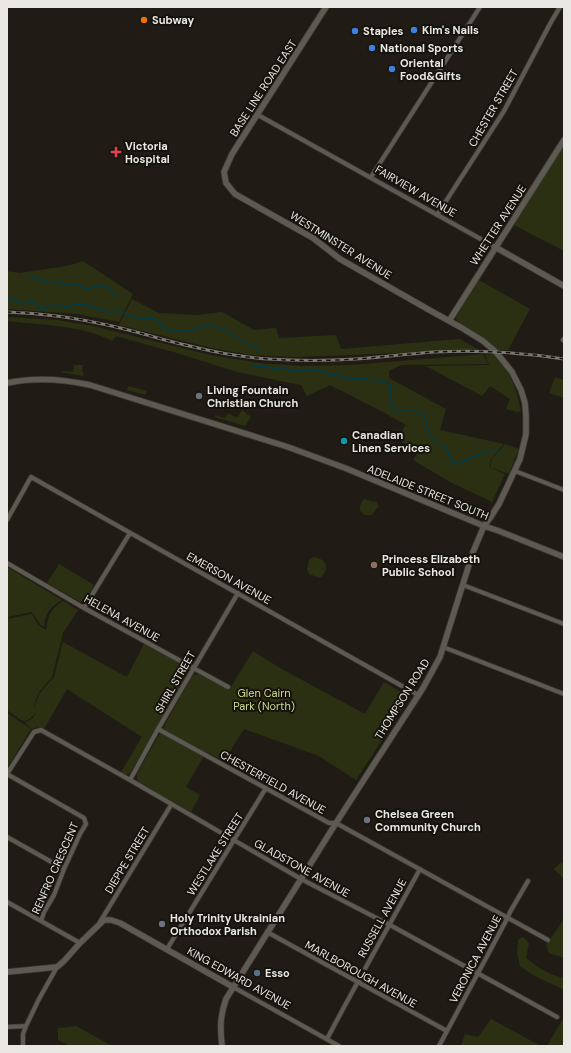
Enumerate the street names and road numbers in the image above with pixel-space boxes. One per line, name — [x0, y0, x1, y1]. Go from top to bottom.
street label: BASE LINE ROAD EAST — [226, 37, 300, 139]
street label: CHESTER STREET — [465, 67, 521, 149]
street label: FAIRVIEW AVENUE — [373, 162, 459, 220]
street label: WHETTER AVENUE — [467, 182, 529, 268]
street label: WESTMINSTER AVENUE — [287, 208, 395, 282]
street label: ADELAIDE STREET SOUTH — [365, 461, 491, 523]
street label: EMERSON AVENUE — [184, 549, 274, 607]
street label: HELENA AVENUE — [82, 591, 162, 645]
street label: SHIRL STREET — [152, 649, 198, 715]
street label: THOMPSON ROAD — [372, 656, 433, 742]
street label: CHESTERFIELD AVENUE — [218, 747, 328, 817]
street label: WESTLAKE STREET — [184, 810, 246, 898]
street label: RENFRO CRESCENT — [28, 820, 82, 916]
street label: DIEPPE STREET — [101, 824, 153, 896]
street label: GLADSTONE AVENUE — [252, 836, 352, 900]
street label: RUSSELL AVENUE — [355, 876, 409, 960]
street label: VERONICA AVENUE — [446, 913, 504, 1005]
street label: MARLBOROUGH AVENUE — [303, 937, 419, 1011]
street label: KING EDWARD AVENUE — [185, 944, 293, 1012]

